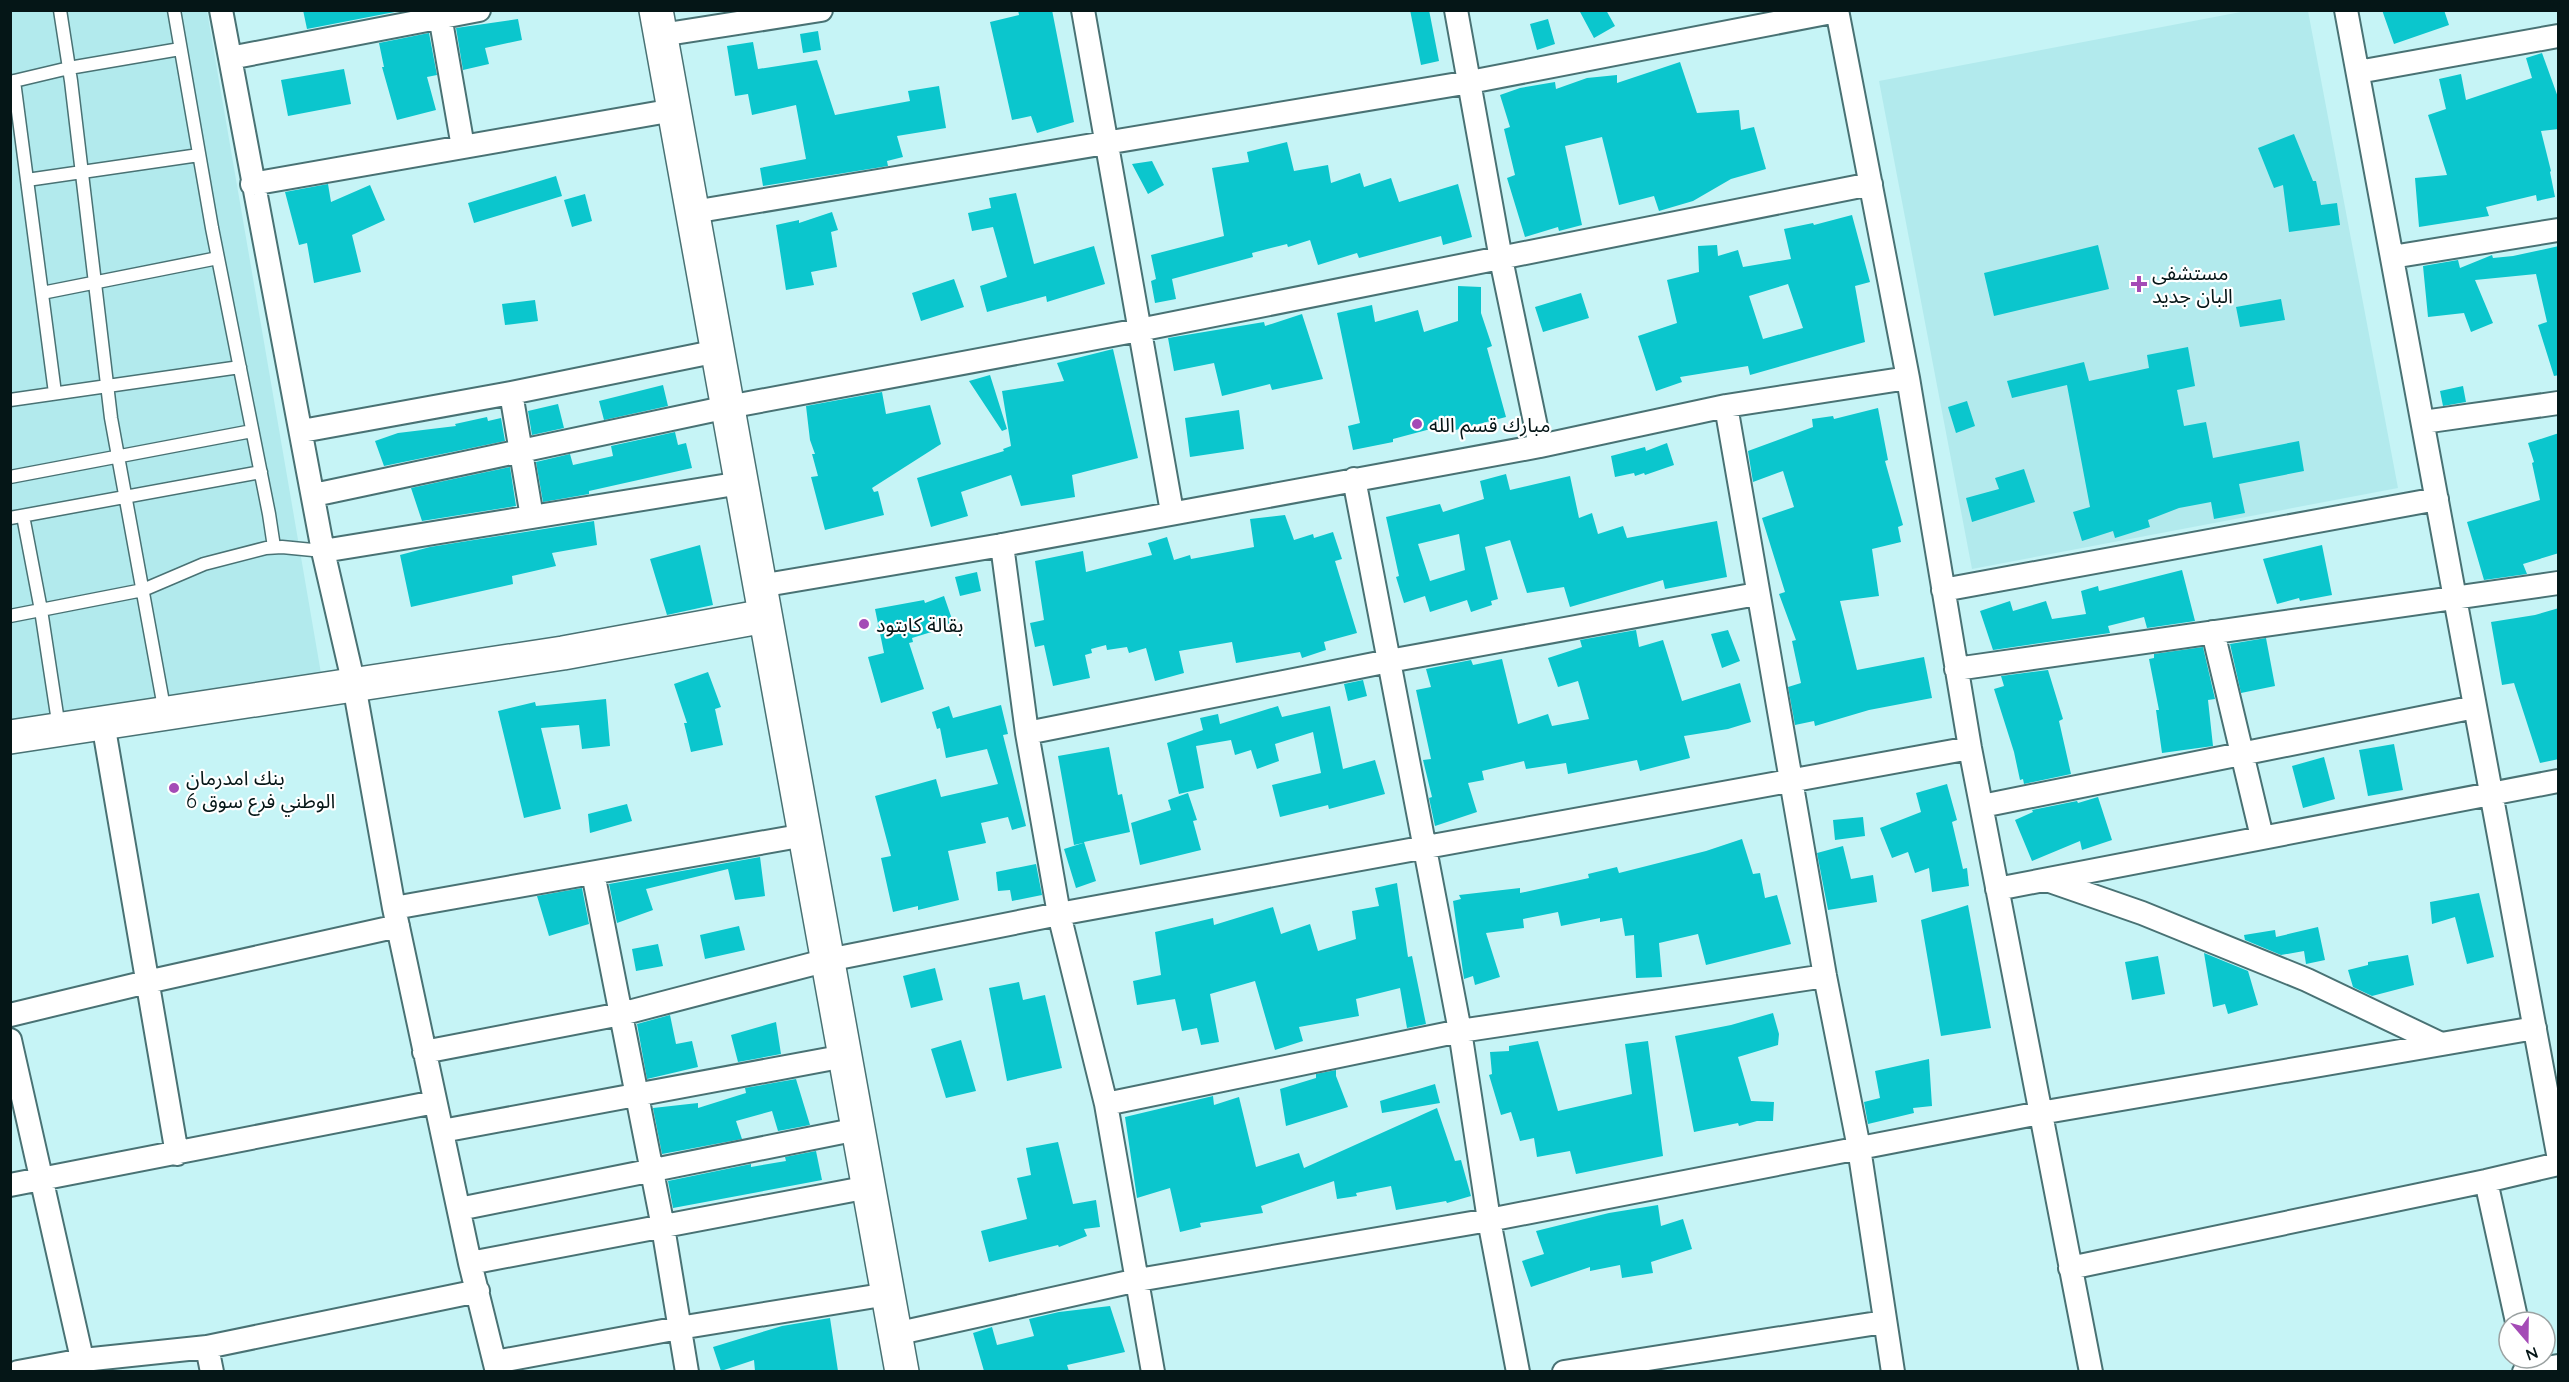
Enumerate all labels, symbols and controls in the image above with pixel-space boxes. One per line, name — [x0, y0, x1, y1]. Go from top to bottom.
place label: مستشفى البان جديد — [2152, 260, 2233, 308]
marker: مستشفى البان جديد — [2130, 275, 2148, 293]
place label: مبارك قسم الله — [1429, 412, 1550, 440]
marker: مبارك قسم الله — [1410, 417, 1424, 431]
place label: بقالة كابتود — [876, 612, 963, 637]
marker: بقالة كابتود — [857, 617, 871, 631]
place label: بنك امدرمان الوطني فرع سوق 6 — [186, 765, 335, 816]
marker: بنك امدرمان الوطني فرع سوق 6 — [167, 781, 181, 795]
north arrow — [2497, 1310, 2557, 1370]
text: N — [2523, 1343, 2541, 1366]

